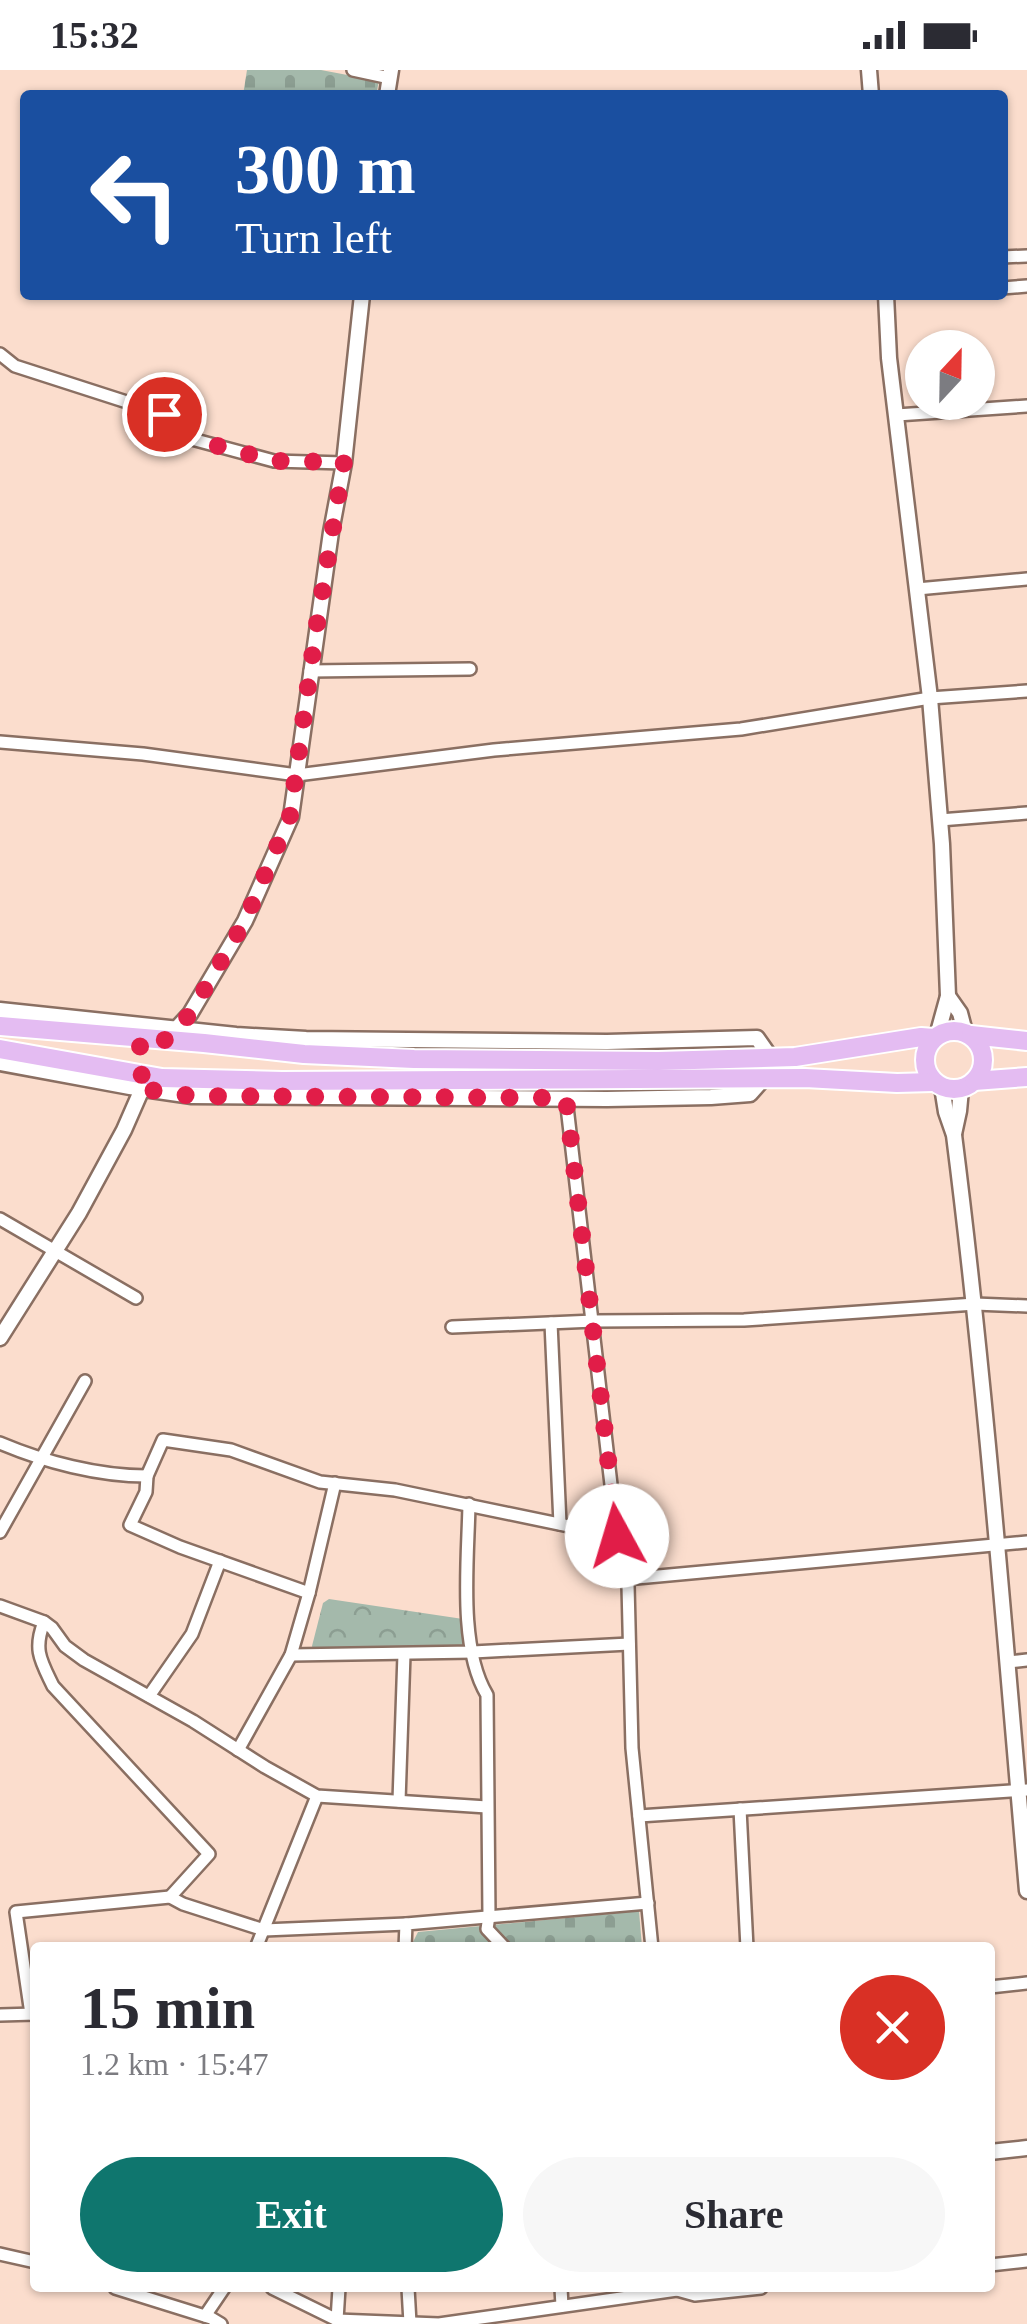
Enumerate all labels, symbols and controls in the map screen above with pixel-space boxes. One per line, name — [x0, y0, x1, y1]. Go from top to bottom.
text: 15:32 — [50, 14, 139, 56]
icon: left — [70, 130, 200, 260]
text: 300 m — [235, 131, 416, 208]
text: Turn left — [235, 213, 392, 263]
north arrow — [905, 330, 995, 420]
map controls — [905, 330, 995, 420]
pin — [122, 372, 207, 457]
icon: arrive — [137, 387, 192, 442]
position arrow — [565, 1484, 669, 1588]
text: 15 min — [80, 1975, 255, 2041]
button: close — [840, 1975, 945, 2080]
text: 1.2 km · 15:47 — [80, 2046, 268, 2082]
button: Exit — [80, 2157, 503, 2272]
button: Share — [523, 2157, 945, 2272]

